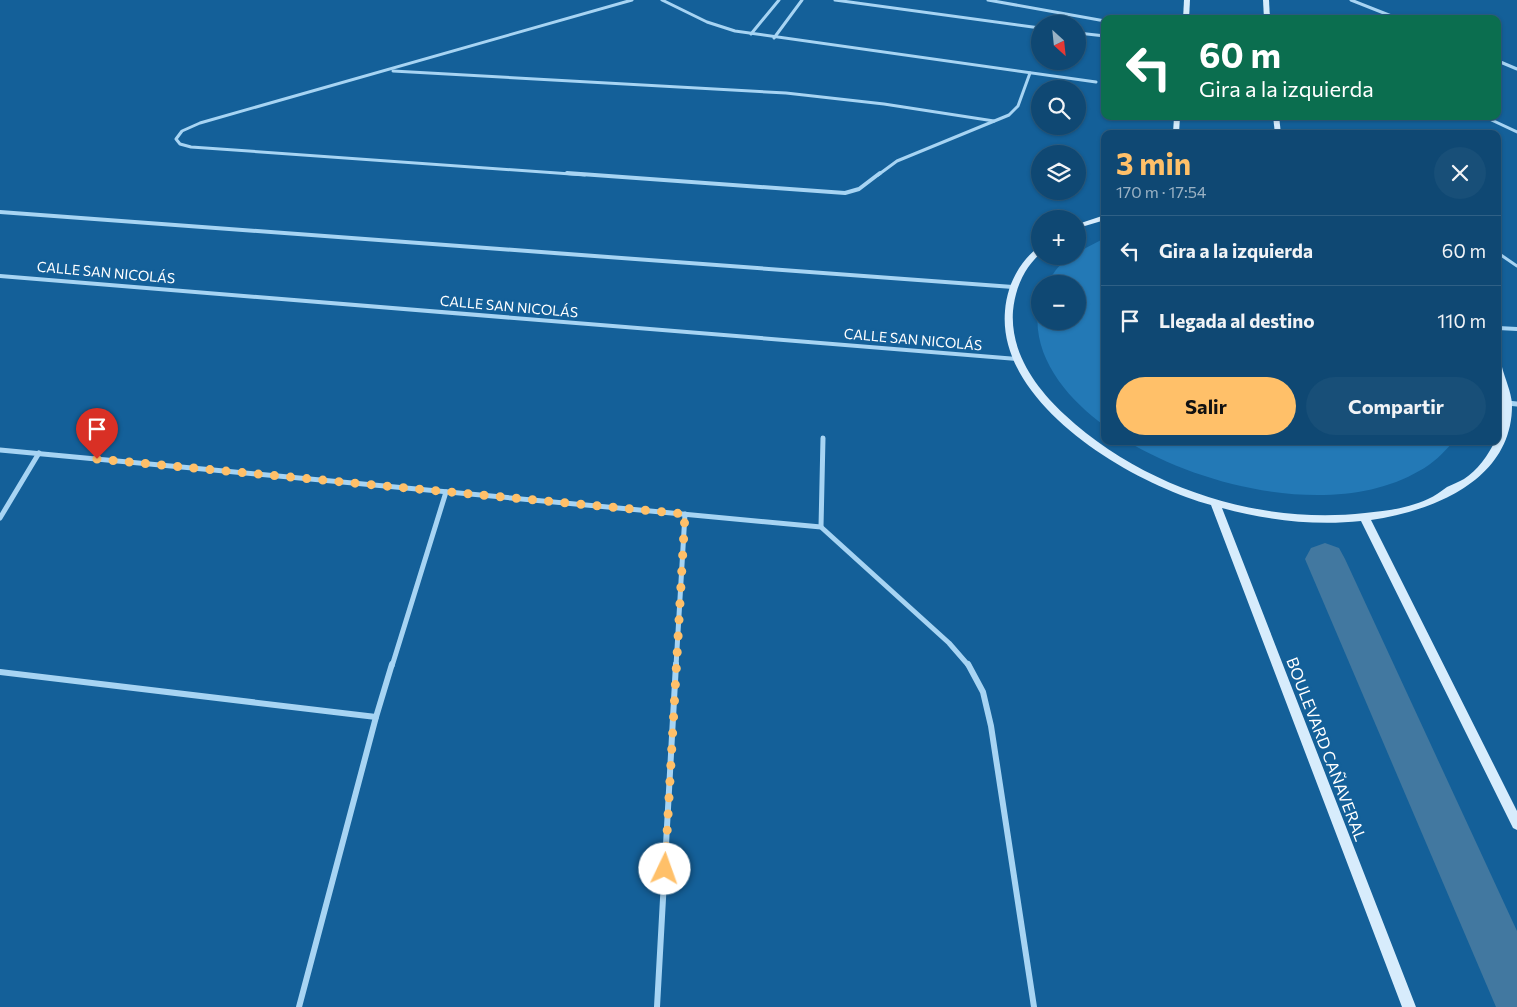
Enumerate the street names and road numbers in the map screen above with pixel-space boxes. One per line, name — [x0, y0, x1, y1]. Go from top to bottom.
street label: CALLE SAN NICOLÁS — [36, 257, 176, 287]
street label: CALLE SAN NICOLÁS — [439, 291, 579, 321]
street label: CALLE SAN NICOLÁS — [843, 324, 983, 354]
street label: BOULEVARD CAÑAVERAL — [1283, 654, 1371, 844]

